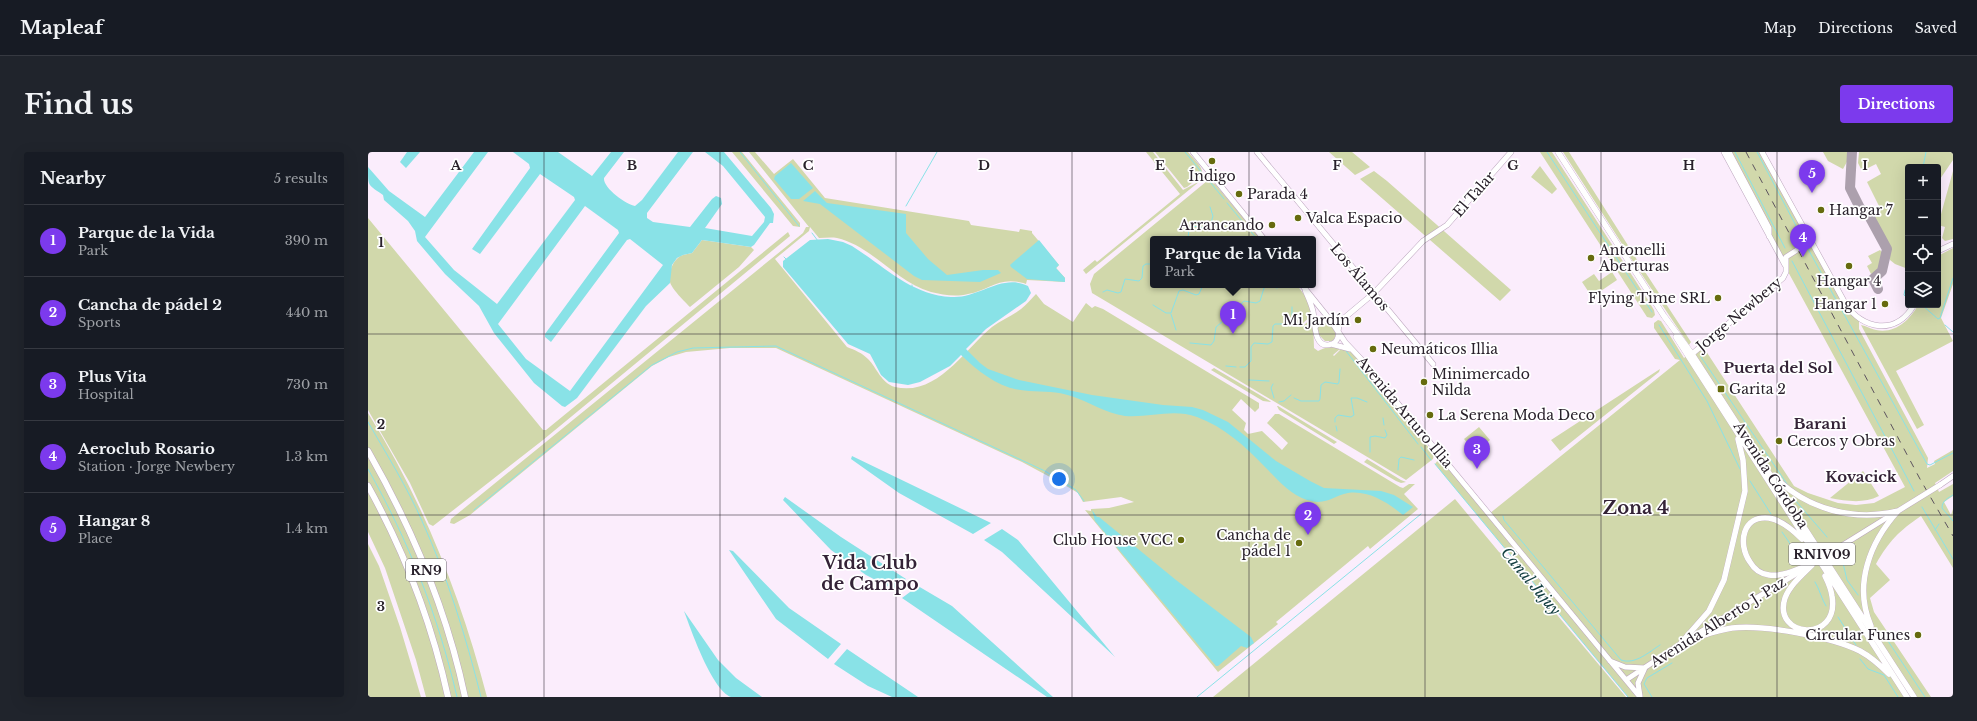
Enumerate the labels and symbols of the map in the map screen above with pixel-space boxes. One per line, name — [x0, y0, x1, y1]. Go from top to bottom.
marker: Índigo — [1207, 156, 1217, 166]
text: A — [450, 157, 462, 174]
text: B — [627, 157, 637, 174]
text: C — [803, 157, 814, 174]
text: D — [978, 157, 990, 174]
text: E — [1155, 157, 1165, 174]
text: F — [1333, 157, 1342, 174]
text: G — [1507, 157, 1519, 174]
text: H — [1683, 157, 1695, 174]
text: I — [1862, 157, 1868, 174]
pin: 5 — [1799, 160, 1825, 193]
place label: Índigo — [1188, 167, 1236, 185]
street label: El Talar — [1449, 167, 1499, 221]
place label: Parada 4 — [1247, 185, 1308, 203]
marker: Parada 4 — [1234, 189, 1244, 199]
place label: Hangar 7 — [1829, 201, 1894, 219]
marker: Hangar 7 — [1816, 205, 1826, 215]
place label: Valca Espacio — [1305, 209, 1402, 227]
marker: Valca Espacio — [1293, 213, 1303, 223]
place label: Arrancando — [1178, 216, 1264, 234]
marker: Arrancando — [1267, 220, 1277, 230]
pin: 4 — [1790, 224, 1816, 257]
text: 1 — [378, 234, 384, 251]
street label: Los Álamos — [1326, 240, 1394, 314]
place label: Antonelli Aberturas — [1598, 241, 1669, 275]
marker: Antonelli Aberturas — [1586, 253, 1596, 263]
marker: Hangar 4 — [1844, 261, 1854, 271]
place label: Hangar 4 — [1816, 272, 1882, 290]
street label: Jorge Newbery — [1691, 273, 1785, 356]
place label: Flying Time SRL — [1588, 289, 1710, 307]
marker: Flying Time SRL — [1713, 293, 1723, 303]
place label: Hangar 1 — [1814, 295, 1877, 313]
marker: Hangar 1 — [1880, 299, 1890, 309]
pin: 1 — [1220, 301, 1246, 334]
place label: Mi Jardín — [1283, 311, 1350, 329]
marker: Mi Jardín — [1353, 315, 1363, 325]
place label: Neumáticos Illia — [1381, 340, 1498, 358]
marker: Neumáticos Illia — [1368, 344, 1378, 354]
street label: Avenida Arturo Illia — [1352, 352, 1457, 472]
district label: Puerta del Sol — [1723, 358, 1833, 377]
place label: Minimercado Nilda — [1432, 365, 1530, 399]
marker: Minimercado Nilda — [1419, 377, 1429, 387]
place label: Garita 2 — [1729, 380, 1786, 398]
marker: Garita 2 — [1716, 384, 1726, 394]
place label: La Serena Moda Deco — [1438, 406, 1595, 424]
marker: La Serena Moda Deco — [1425, 410, 1435, 420]
district label: Barani — [1794, 414, 1847, 433]
text: 2 — [377, 416, 385, 433]
street label: Avenida Córdoba — [1729, 417, 1812, 532]
place label: Cercos y Obras — [1787, 432, 1895, 450]
pin: 3 — [1464, 436, 1490, 469]
marker: Cercos y Obras — [1774, 436, 1784, 446]
district label: Kovacick — [1825, 467, 1898, 486]
your location — [1049, 469, 1069, 489]
district label: Zona 4 — [1603, 497, 1669, 519]
pin: 2 — [1295, 502, 1321, 535]
place label: Cancha de pádel 1 — [1216, 526, 1291, 560]
place label: Club House VCC — [1053, 531, 1173, 549]
marker: Club House VCC — [1176, 535, 1186, 545]
marker: Cancha de pádel 1 — [1294, 538, 1304, 548]
water label: Canal Jujuy — [1497, 543, 1565, 619]
road number: RN1V09 — [1789, 543, 1855, 565]
district label: Vida Club de Campo — [821, 552, 919, 595]
road number: RN9 — [406, 559, 446, 581]
street label: Avenida Alberto J. Paz — [1646, 573, 1789, 672]
text: 3 — [377, 598, 385, 615]
place label: Circular Funes — [1805, 626, 1910, 644]
marker: Circular Funes — [1913, 630, 1923, 640]

